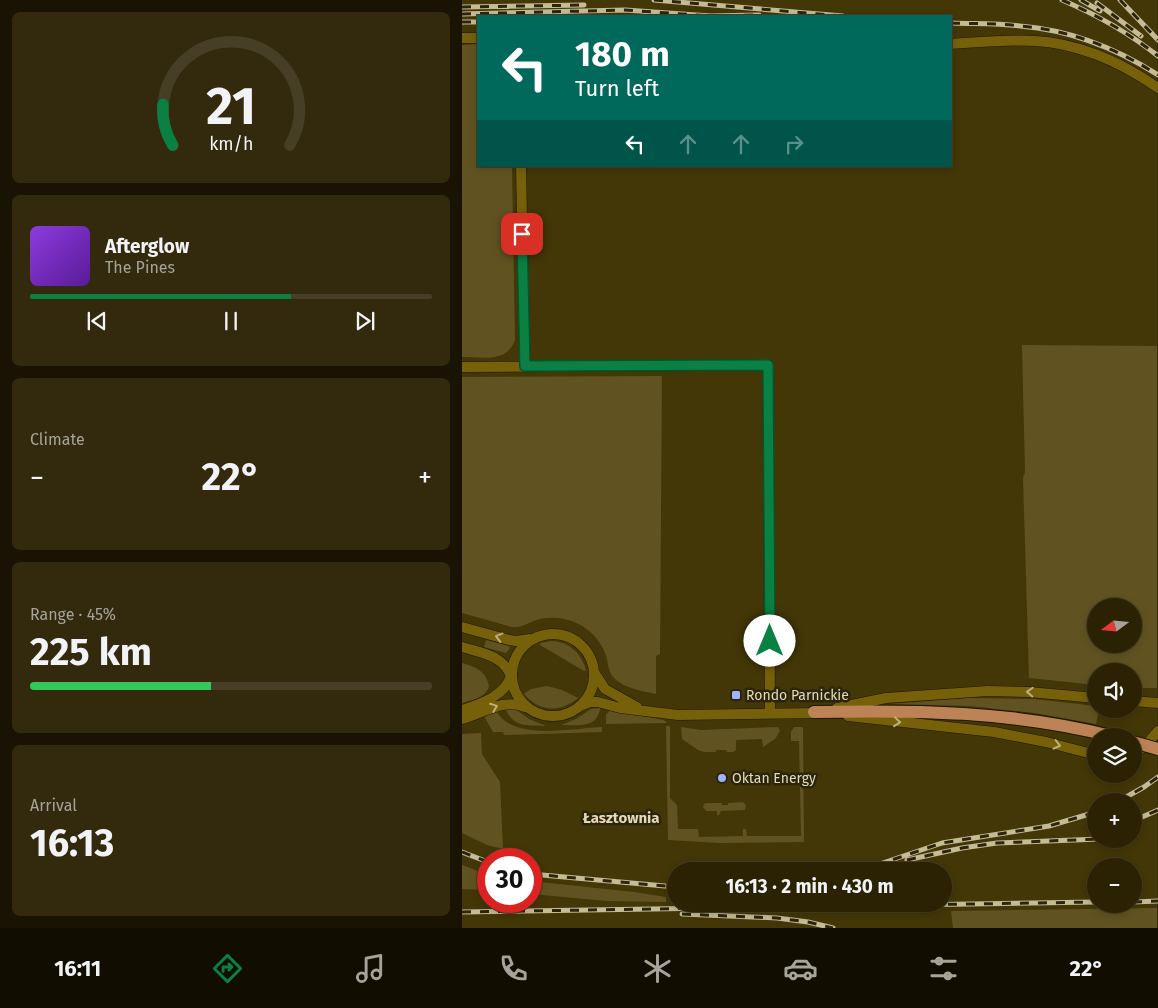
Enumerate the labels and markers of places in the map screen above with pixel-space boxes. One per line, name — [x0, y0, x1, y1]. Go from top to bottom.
pin — [501, 213, 543, 255]
place label: Rondo Parnickie — [746, 687, 849, 704]
marker: Rondo Parnickie — [730, 689, 742, 701]
place label: Oktan Energy — [732, 770, 816, 787]
marker: Oktan Energy — [716, 772, 728, 784]

